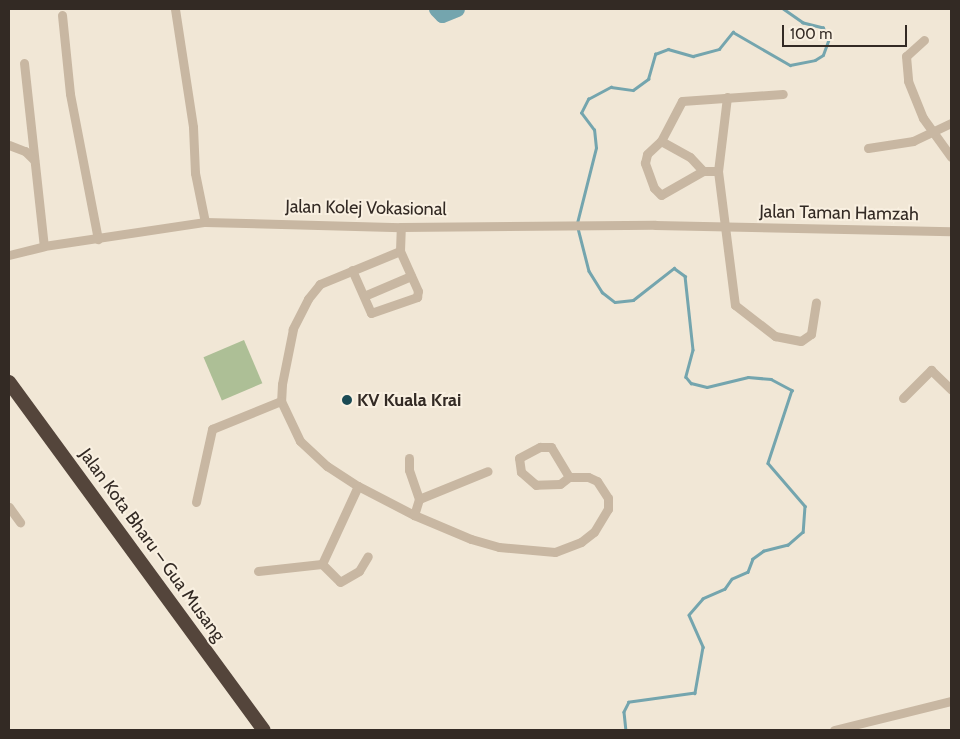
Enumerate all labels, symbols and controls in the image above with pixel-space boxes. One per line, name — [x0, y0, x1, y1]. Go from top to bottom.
scale bar — [785, 15, 910, 47]
text: 100 m — [790, 25, 832, 43]
street label: Jalan Kolej Vokasional — [285, 196, 447, 220]
street label: Jalan Taman Hamzah — [759, 201, 919, 225]
place label: KV Kuala Krai — [357, 389, 461, 411]
marker: KV Kuala Krai — [341, 394, 353, 406]
street label: Jalan Kota Bharu – Gua Musang — [75, 444, 229, 646]

